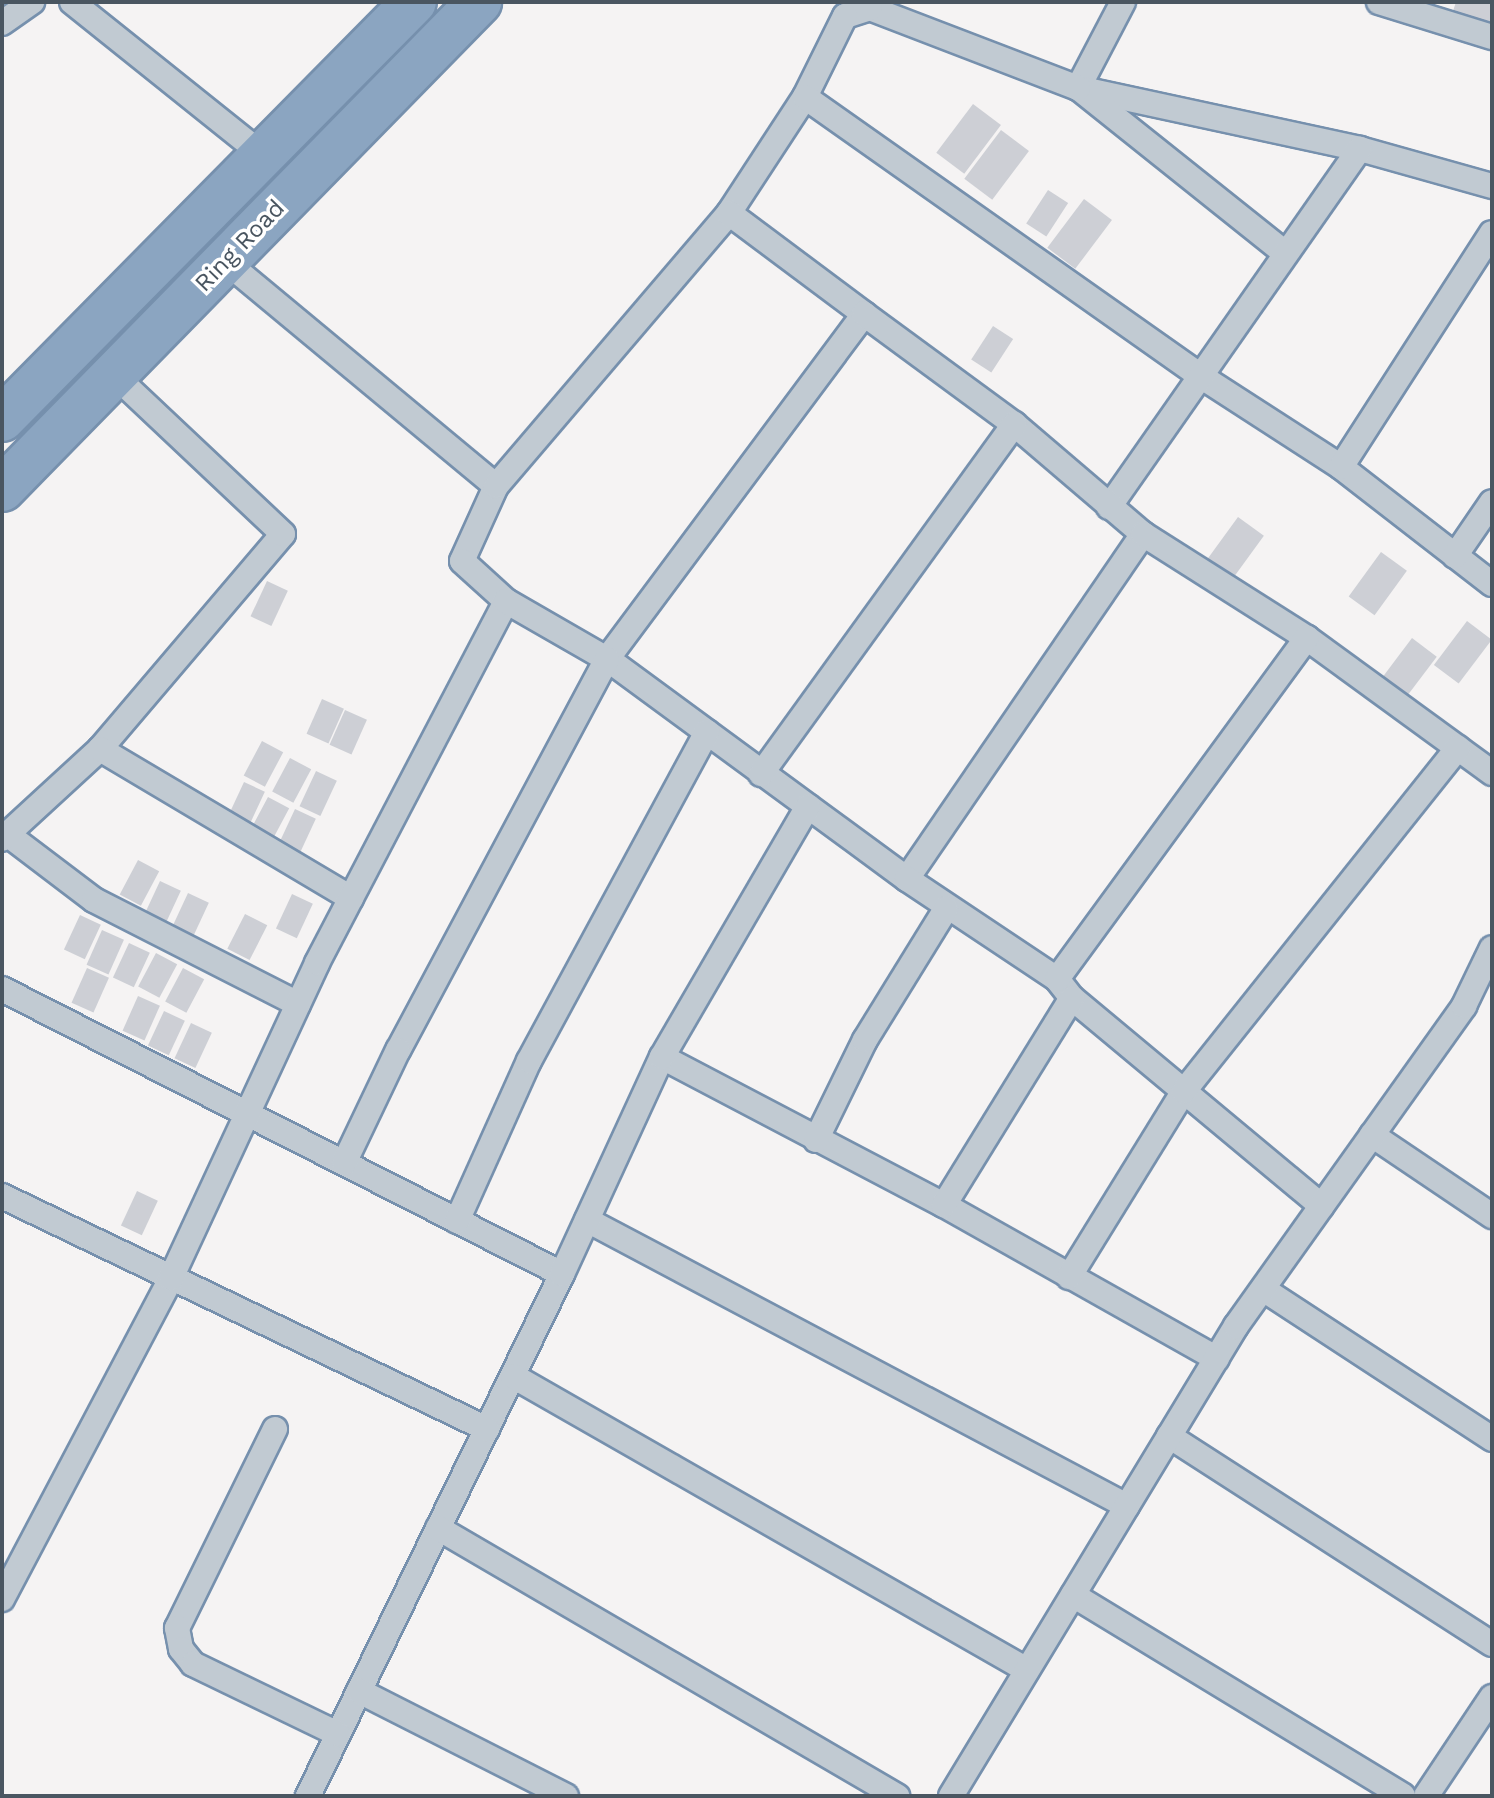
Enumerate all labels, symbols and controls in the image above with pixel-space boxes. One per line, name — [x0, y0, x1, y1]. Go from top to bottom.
street label: Ring Road — [189, 194, 291, 298]

